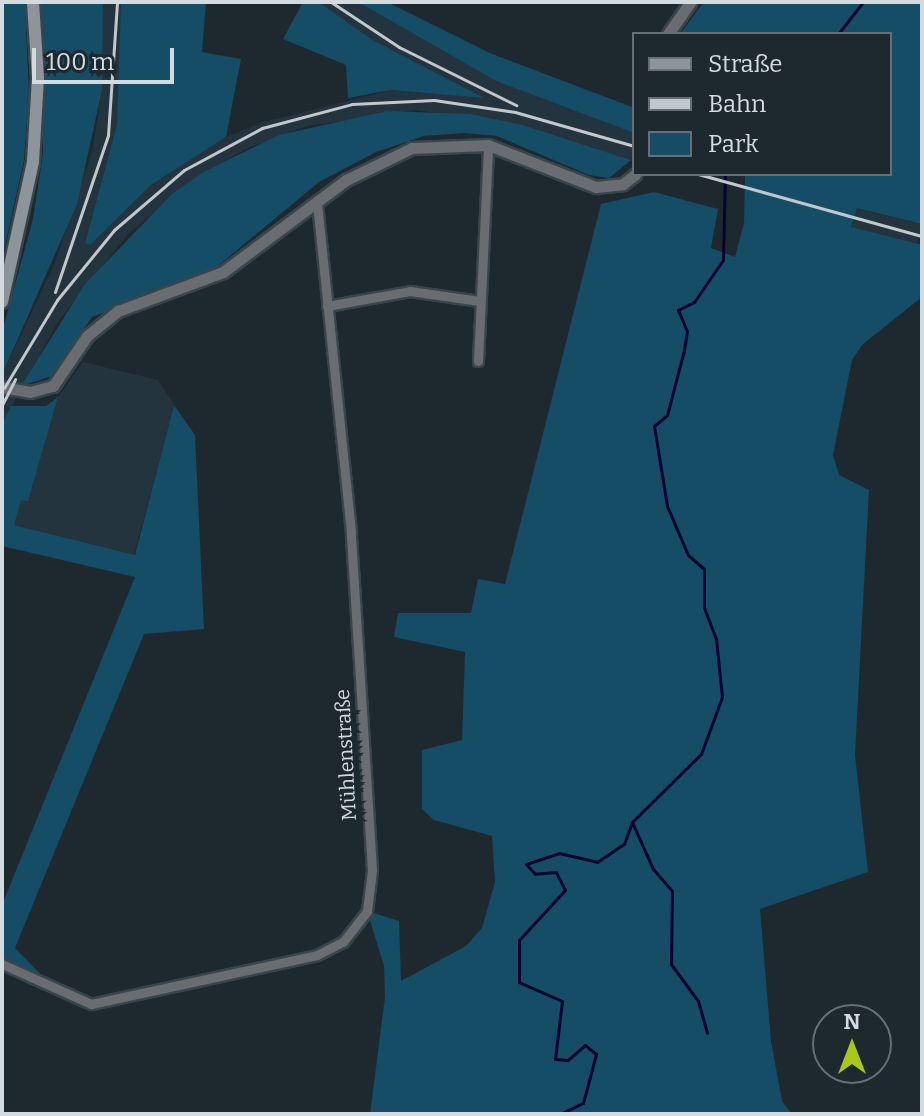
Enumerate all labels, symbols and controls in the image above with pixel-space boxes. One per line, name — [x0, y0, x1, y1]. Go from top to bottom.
scale bar — [36, 32, 178, 82]
legend — [632, 32, 892, 176]
text: 100 m — [46, 48, 114, 76]
text: Straße — [708, 50, 782, 78]
text: Bahn — [708, 90, 766, 118]
text: Park — [708, 130, 759, 158]
street label: Mühlenstraße — [331, 689, 361, 821]
north arrow — [812, 1004, 892, 1084]
text: N — [844, 1008, 860, 1035]

